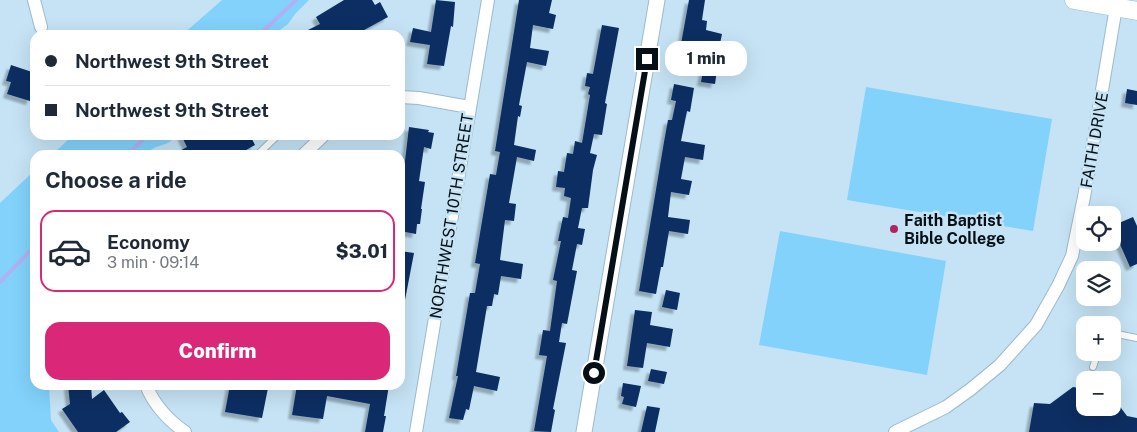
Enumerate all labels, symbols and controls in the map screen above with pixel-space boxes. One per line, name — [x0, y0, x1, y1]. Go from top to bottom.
callout: 1 min — [664, 42, 747, 76]
route end — [636, 48, 658, 70]
text: 1 min — [686, 49, 726, 68]
text: Northwest 9th Street — [75, 50, 269, 72]
street label: FAITH DRIVE — [1077, 91, 1112, 190]
text: Northwest 9th Street — [75, 99, 269, 121]
street label: NORTHWEST 10TH STREET — [426, 112, 477, 320]
text: Choose a ride — [45, 167, 187, 193]
map controls — [1076, 206, 1121, 416]
button: locate — [1076, 206, 1121, 251]
place label: Faith Baptist Bible College — [904, 211, 1005, 248]
marker: Faith Baptist Bible College — [888, 223, 900, 235]
icon: car — [47, 229, 92, 274]
text: Economy — [107, 231, 190, 253]
text: $3.01 — [336, 240, 388, 262]
text: 3 min · 09:14 — [107, 253, 199, 272]
button: layers — [1076, 261, 1121, 306]
button: + — [1076, 316, 1121, 361]
button: Confirm — [45, 322, 390, 380]
route start — [583, 362, 605, 384]
button: − — [1076, 371, 1121, 416]

